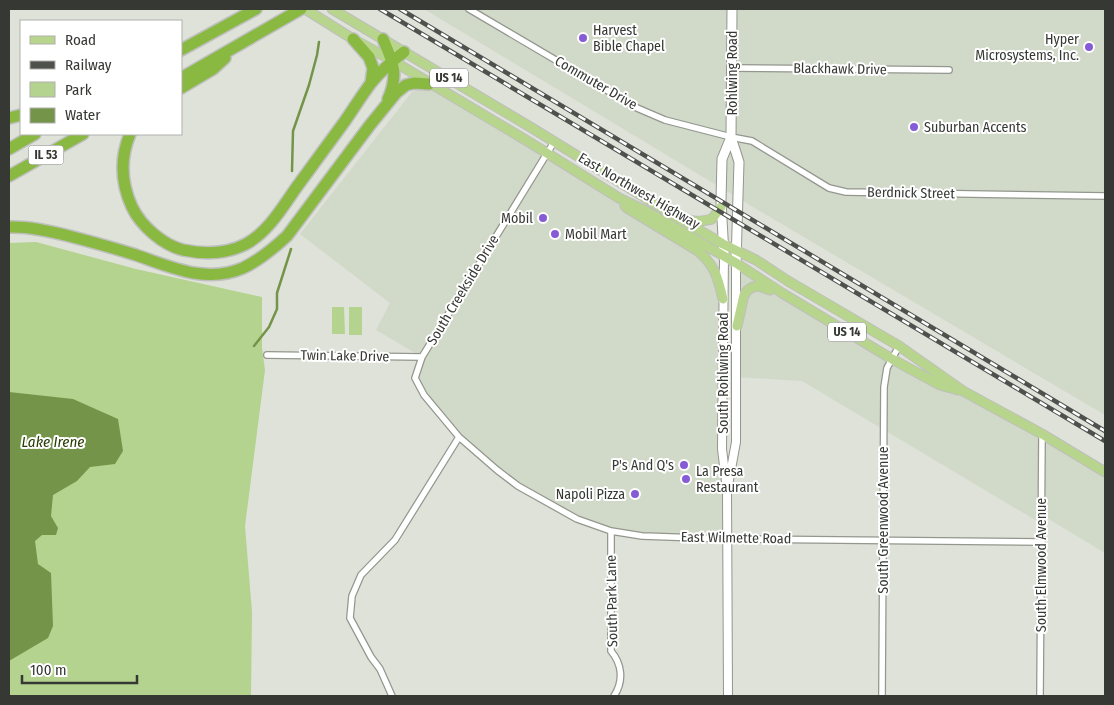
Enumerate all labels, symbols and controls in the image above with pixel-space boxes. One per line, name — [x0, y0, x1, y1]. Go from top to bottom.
legend — [20, 20, 182, 135]
place label: Harvest Bible Chapel — [593, 22, 665, 55]
text: Road — [65, 31, 96, 49]
street label: Rohlwing Road — [724, 31, 741, 115]
place label: Hyper Microsystems, Inc. — [975, 31, 1079, 64]
marker: Harvest Bible Chapel — [577, 32, 589, 44]
marker: Hyper Microsystems, Inc. — [1083, 41, 1095, 53]
street label: Commuter Drive — [552, 53, 640, 113]
text: Railway — [65, 56, 112, 74]
street label: Blackhawk Drive — [793, 60, 887, 78]
road number: US 14 — [430, 68, 468, 88]
text: Park — [65, 81, 92, 99]
text: Water — [65, 106, 101, 124]
place label: Suburban Accents — [924, 119, 1026, 136]
marker: Suburban Accents — [908, 121, 920, 133]
road number: IL 53 — [28, 146, 64, 164]
street label: East Northwest Highway — [575, 149, 703, 233]
street label: Berdnick Street — [867, 184, 955, 202]
place label: Mobil — [501, 210, 533, 227]
marker: Mobil — [537, 212, 549, 224]
place label: Mobil Mart — [565, 226, 627, 243]
marker: Mobil Mart — [549, 228, 561, 240]
street label: South Creekside Drive — [423, 232, 503, 348]
street label: South Rohlwing Road — [715, 312, 732, 434]
road number: US 14 — [828, 322, 866, 342]
street label: Twin Lake Drive — [301, 347, 390, 365]
water label: Lake Irene — [22, 433, 84, 451]
street label: South Greenwood Avenue — [875, 446, 892, 594]
place label: P's And Q's — [612, 457, 674, 474]
marker: P's And Q's — [678, 459, 690, 471]
place label: La Presa Restaurant — [696, 463, 759, 496]
marker: La Presa Restaurant — [680, 473, 692, 485]
place label: Napoli Pizza — [556, 486, 625, 503]
marker: Napoli Pizza — [629, 488, 641, 500]
street label: South Elmwood Avenue — [1033, 498, 1050, 632]
street label: East Wilmette Road — [681, 529, 791, 547]
street label: South Park Lane — [603, 555, 621, 647]
scale bar — [22, 652, 138, 684]
text: 100 m — [30, 661, 67, 679]

